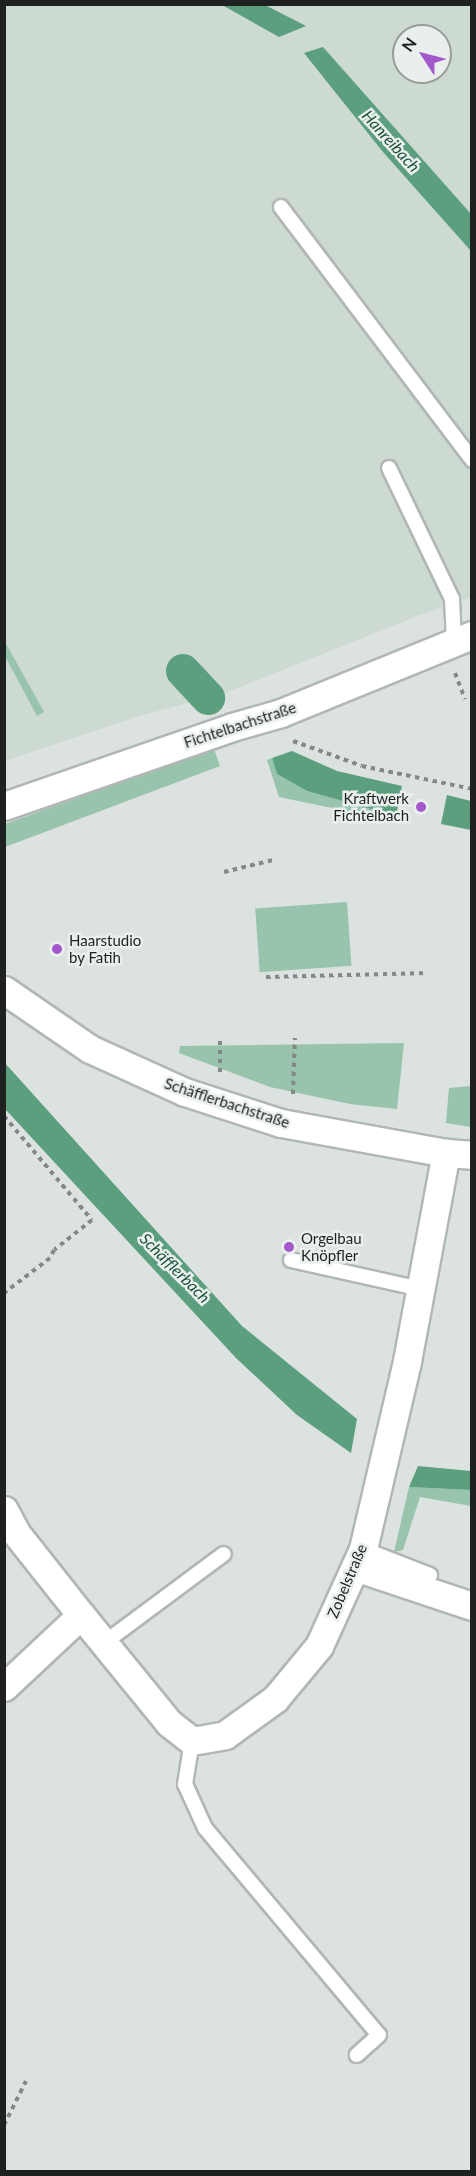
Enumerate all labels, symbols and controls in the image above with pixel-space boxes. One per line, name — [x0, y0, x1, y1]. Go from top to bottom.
north arrow — [392, 24, 452, 84]
text: N — [397, 34, 420, 55]
water label: Hanreibach — [358, 106, 424, 176]
street label: Fichtelbachstraße — [182, 698, 298, 752]
place label: Kraftwerk Fichtelbach — [333, 789, 409, 824]
marker: Kraftwerk Fichtelbach — [414, 800, 428, 814]
place label: Haarstudio by Fatih — [69, 931, 141, 966]
marker: Haarstudio by Fatih — [50, 942, 64, 956]
street label: Schäfflerbachstraße — [162, 1074, 292, 1132]
water label: Schäfflerbach — [136, 1229, 214, 1307]
place label: Orgelbau Knöpfler — [301, 1229, 362, 1264]
marker: Orgelbau Knöpfler — [282, 1240, 296, 1254]
street label: Zobelstraße — [323, 1541, 371, 1621]

